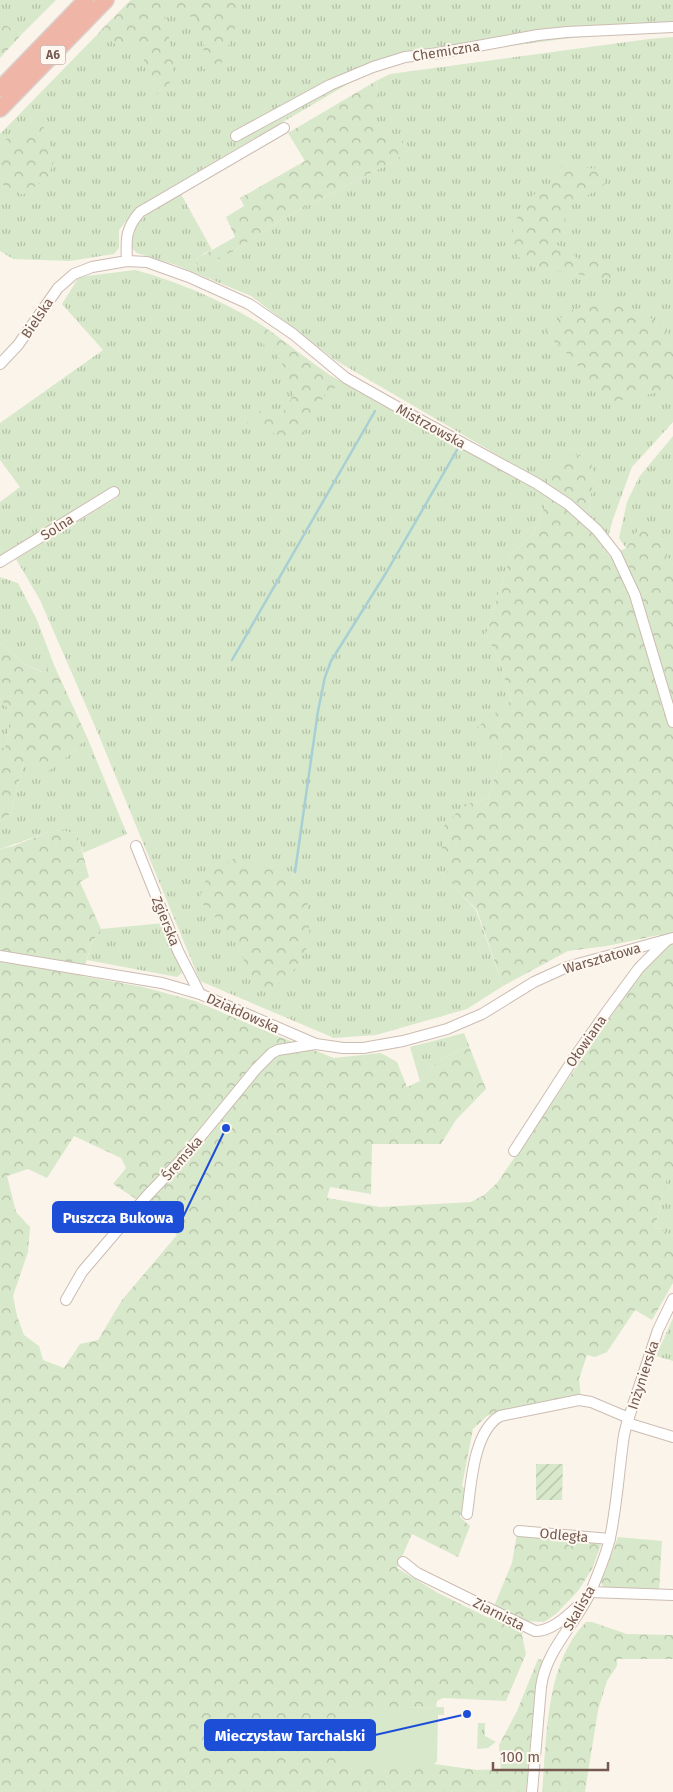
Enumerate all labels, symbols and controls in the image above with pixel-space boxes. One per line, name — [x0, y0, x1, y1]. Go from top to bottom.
street label: Chemiczna — [411, 38, 481, 65]
road number: A6 — [40, 46, 66, 64]
street label: Bielska — [18, 295, 57, 342]
street label: Mistrzowska — [393, 400, 469, 453]
street label: Solna — [38, 511, 77, 544]
street label: Zgierska — [148, 894, 183, 949]
street label: Warsztatowa — [561, 939, 643, 978]
street label: Działdowska — [204, 990, 282, 1037]
street label: Ołowiana — [562, 1012, 610, 1071]
street label: Śremska — [158, 1132, 206, 1184]
callout: Puszcza Bukowa — [53, 1202, 183, 1232]
text: Puszcza Bukowa — [63, 1209, 173, 1227]
street label: Inżynierska — [624, 1339, 663, 1412]
street label: Odległa — [539, 1525, 589, 1546]
street label: Skalista — [560, 1583, 599, 1634]
street label: Ziarnista — [470, 1594, 527, 1635]
callout: Mieczysław Tarchalski — [205, 1720, 375, 1750]
text: Mieczysław Tarchalski — [215, 1727, 365, 1745]
scale bar — [493, 1740, 608, 1772]
text: 100 m — [500, 1748, 540, 1766]

